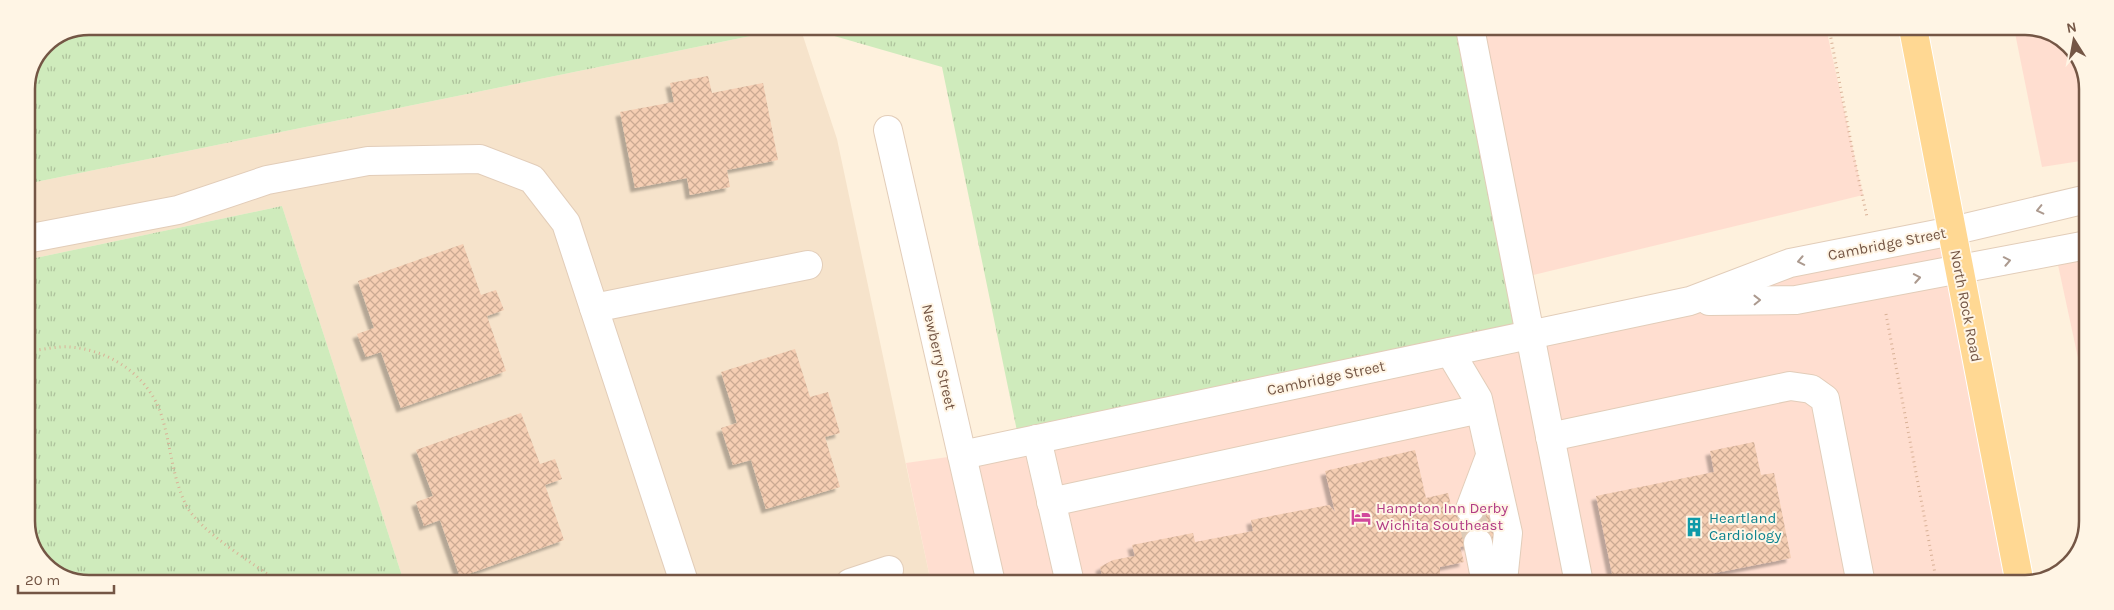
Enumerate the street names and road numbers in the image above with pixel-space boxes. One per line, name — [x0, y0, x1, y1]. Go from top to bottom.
street label: Cambridge Street — [1826, 224, 1948, 264]
street label: North Rock Road — [1946, 248, 1986, 364]
street label: Newberry Street — [918, 302, 960, 412]
street label: Cambridge Street — [1265, 357, 1387, 399]

